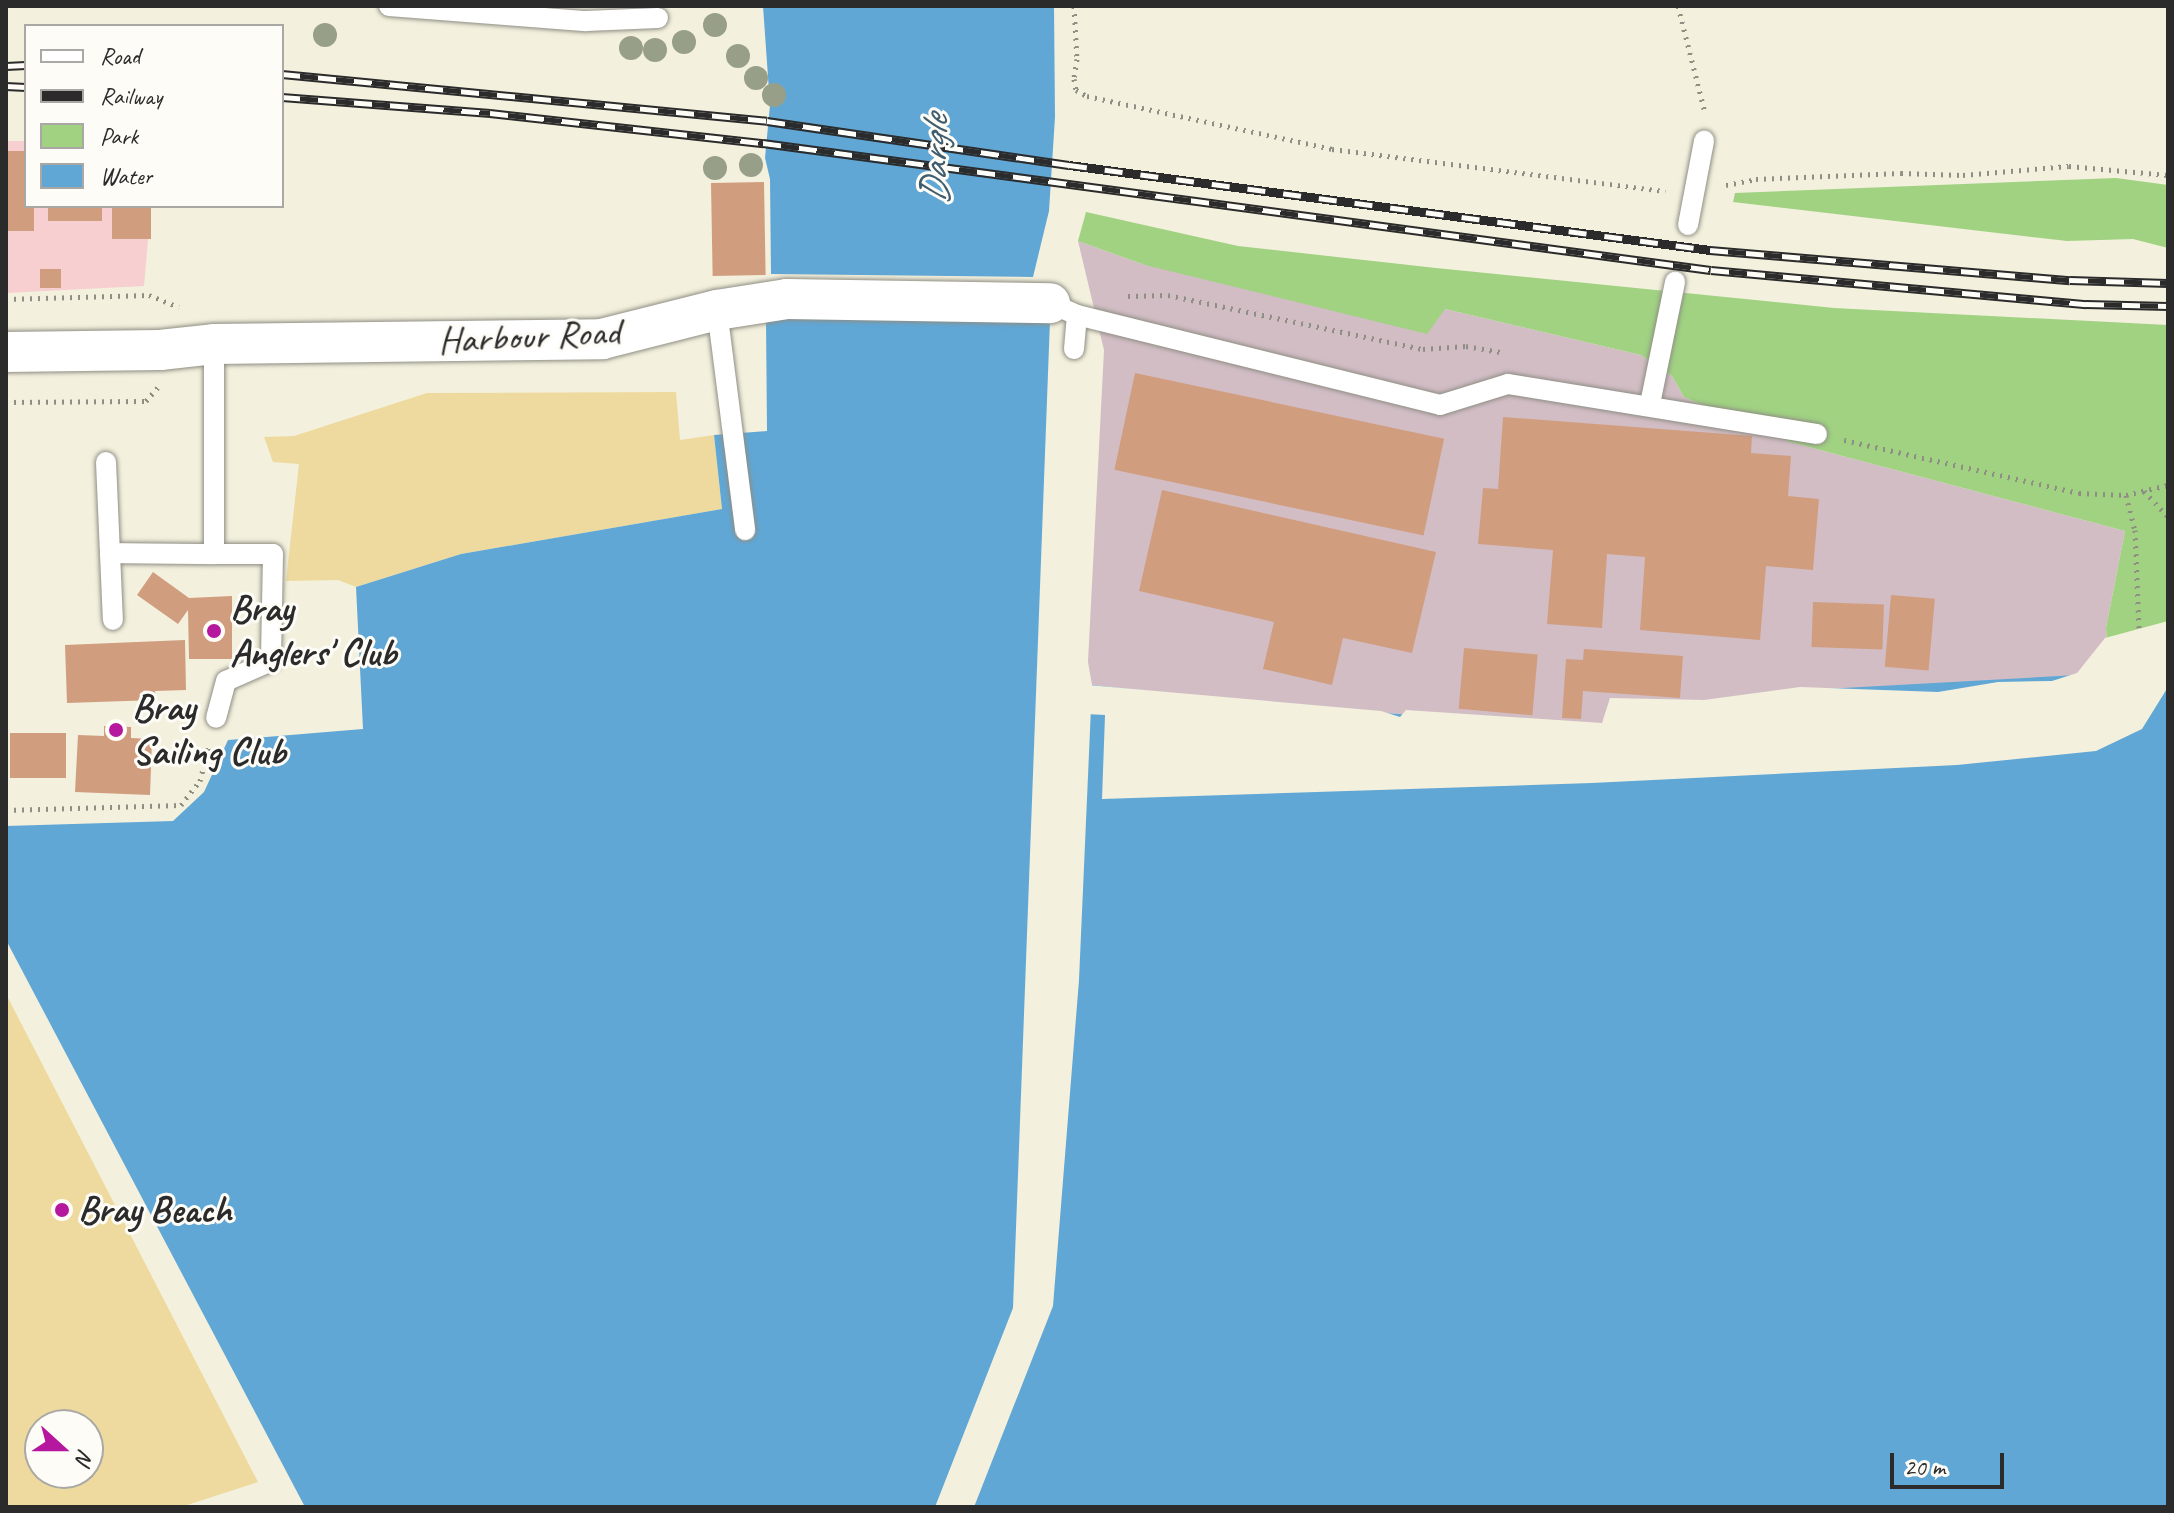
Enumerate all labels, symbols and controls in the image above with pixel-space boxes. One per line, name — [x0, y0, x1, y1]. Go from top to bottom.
legend — [24, 24, 284, 208]
text: Road — [100, 41, 140, 71]
text: Railway — [100, 81, 162, 111]
water label: Dargle — [910, 116, 958, 204]
text: Park — [100, 121, 138, 151]
text: Water — [100, 161, 152, 191]
street label: Harbour Road — [437, 308, 621, 364]
place label: Bray Anglers' Club — [230, 586, 396, 676]
marker: Bray Anglers' Club — [205, 622, 223, 640]
place label: Bray Sailing Club — [132, 685, 286, 774]
marker: Bray Sailing Club — [107, 721, 125, 739]
place label: Bray Beach — [78, 1187, 230, 1233]
marker: Bray Beach — [53, 1201, 71, 1219]
north arrow — [24, 1409, 104, 1489]
scale bar — [1894, 1437, 2008, 1487]
text: N — [69, 1446, 100, 1468]
text: 20 m — [1904, 1452, 1945, 1482]

